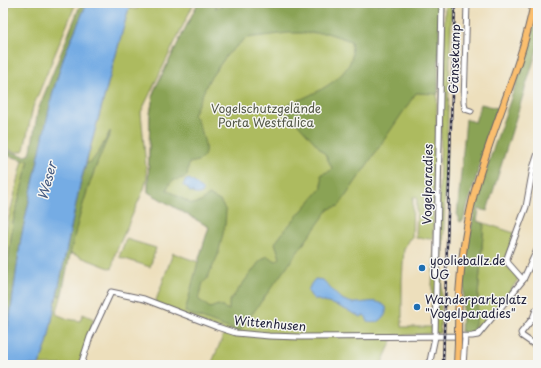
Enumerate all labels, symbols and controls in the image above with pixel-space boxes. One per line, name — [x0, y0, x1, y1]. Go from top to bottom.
street label: Gänsekamp — [444, 24, 464, 94]
park label: Vogelschutzgelände Porta Westfalica — [211, 99, 321, 131]
street label: Vogelparadies — [417, 143, 437, 225]
water label: Weser — [32, 158, 61, 202]
place label: yoolieballz.de UG — [430, 251, 506, 283]
marker: yoolieballz.de UG — [417, 263, 427, 273]
place label: Wanderparkplatz "Vogelparadies" — [425, 290, 527, 322]
marker: Wanderparkplatz "Vogelparadies" — [412, 302, 422, 312]
street label: Wittenhusen — [233, 311, 307, 335]

